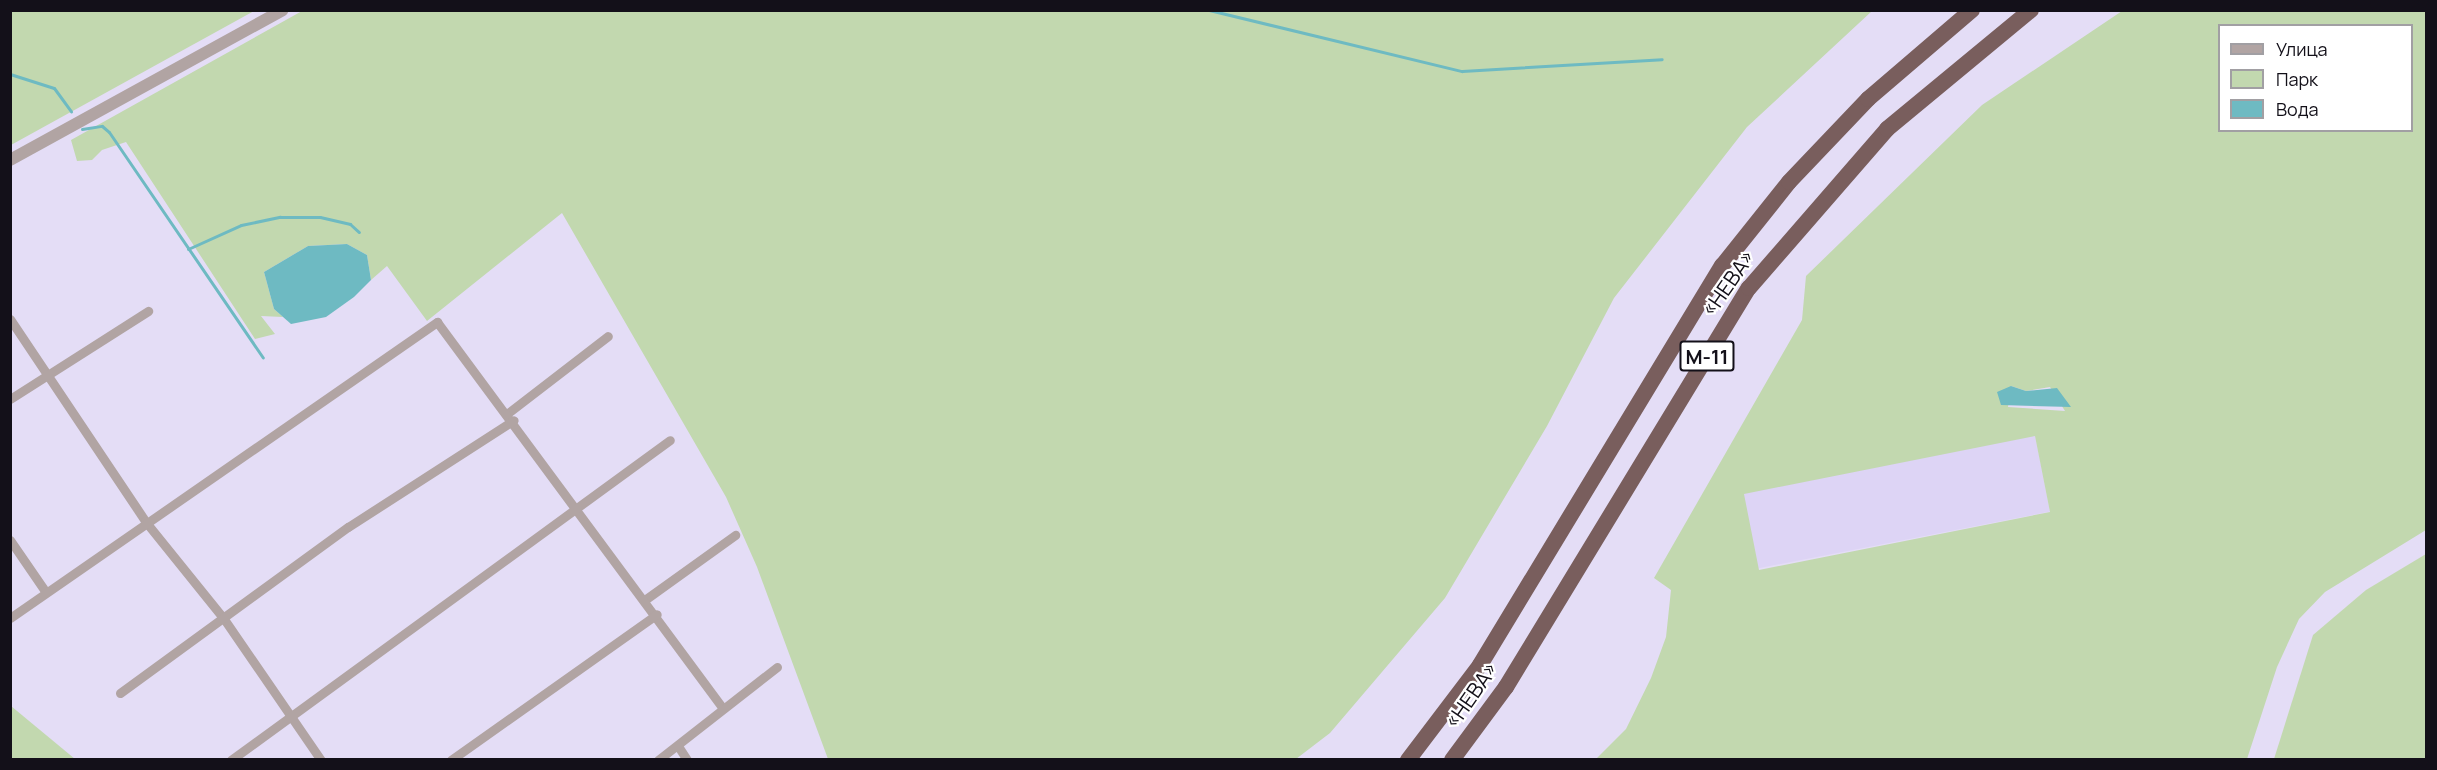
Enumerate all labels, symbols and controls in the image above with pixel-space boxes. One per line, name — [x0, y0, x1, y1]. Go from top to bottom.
legend — [2218, 24, 2413, 132]
text: Улица — [2276, 37, 2328, 61]
text: Парк — [2276, 67, 2318, 91]
text: Вода — [2276, 97, 2318, 121]
street label: «НЕВА» — [1696, 245, 1760, 321]
road number: М-11 — [1678, 339, 1736, 373]
street label: «НЕВА» — [1439, 657, 1503, 733]

